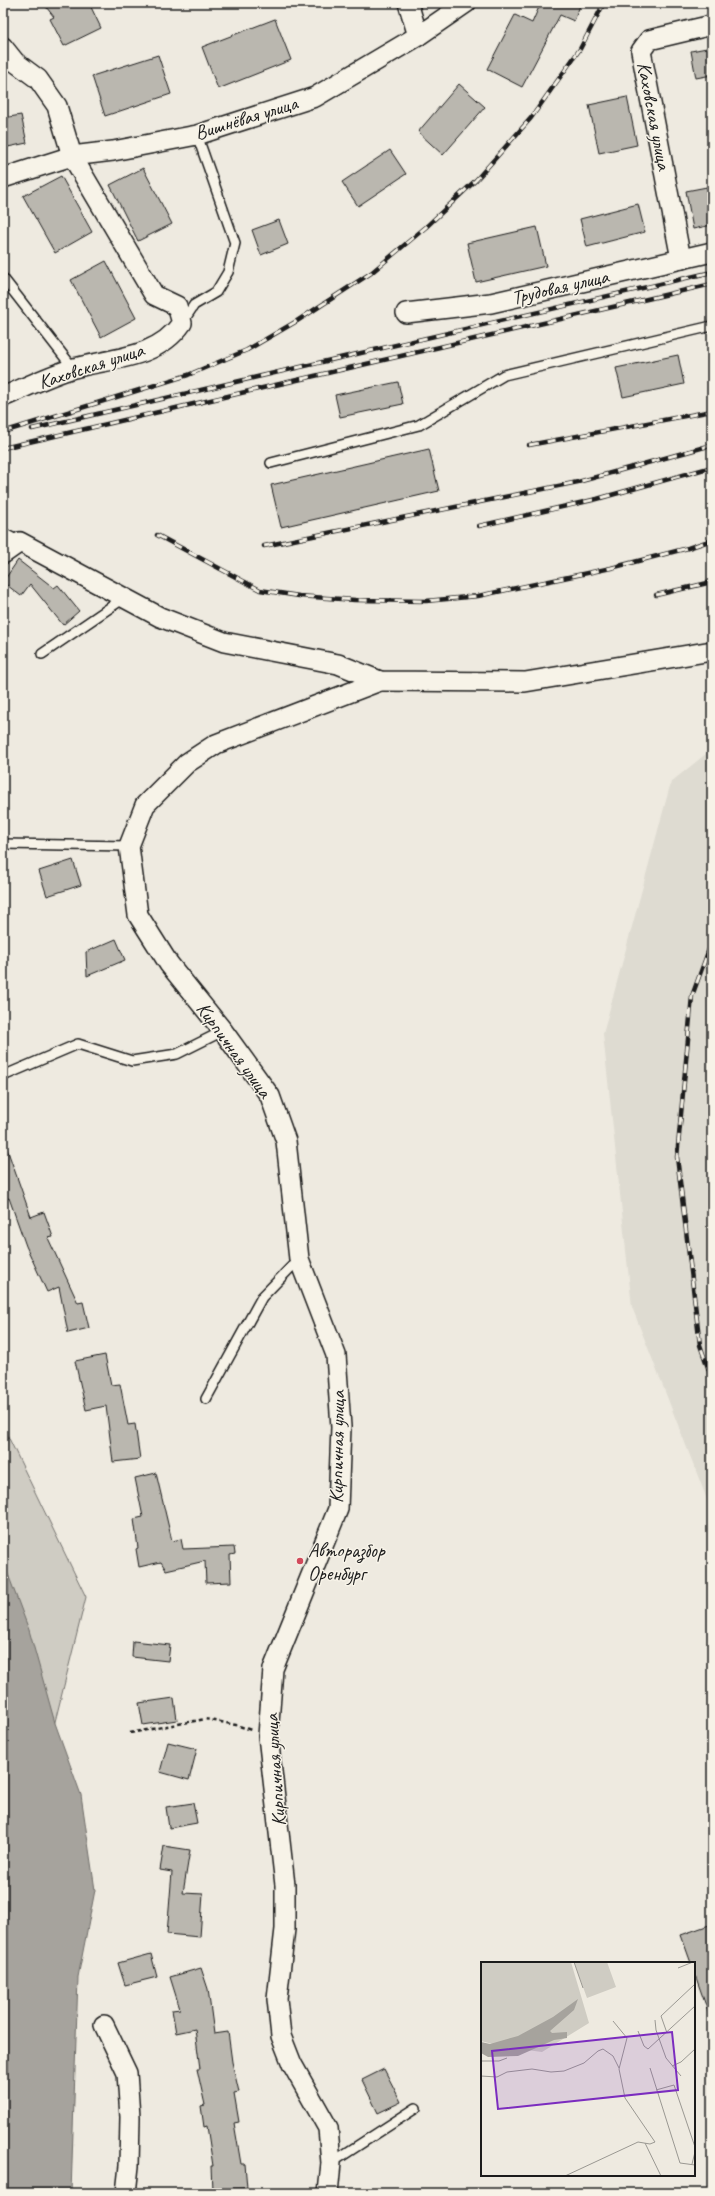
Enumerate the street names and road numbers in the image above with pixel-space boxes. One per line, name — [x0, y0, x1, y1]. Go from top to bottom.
street label: Каховская улица — [631, 60, 677, 173]
street label: Вишнёвая улица — [192, 90, 302, 145]
street label: Трудовая улица — [509, 263, 612, 310]
street label: Каховская улица — [35, 337, 148, 395]
street label: Кирпичная улица — [191, 997, 278, 1104]
street label: Кирпичная улица — [324, 1389, 351, 1503]
street label: Кирпичная улица — [259, 1712, 291, 1827]

